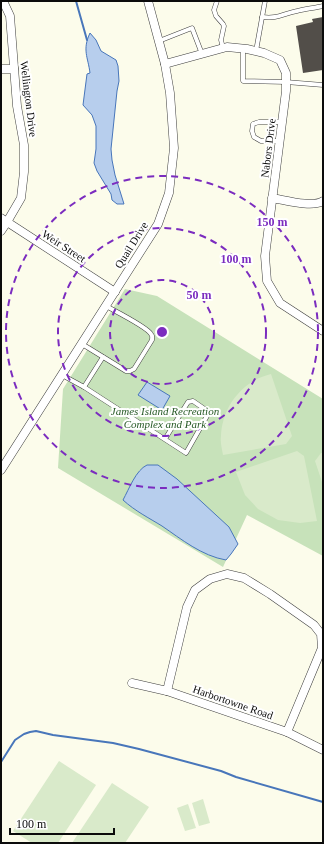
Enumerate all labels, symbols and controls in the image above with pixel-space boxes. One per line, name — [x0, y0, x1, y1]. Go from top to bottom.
street label: Wellington Drive — [18, 60, 40, 138]
street label: Nabors Drive — [258, 118, 278, 178]
text: 150 m — [257, 215, 288, 229]
street label: Quail Drive — [112, 220, 150, 270]
street label: Weir Street — [40, 227, 88, 265]
text: 100 m — [221, 252, 252, 266]
text: 50 m — [187, 288, 212, 302]
centre of rings — [155, 325, 169, 339]
park label: James Island Recreation Complex and Park — [111, 405, 220, 430]
street label: Harbortowne Road — [191, 683, 275, 722]
scale bar — [10, 810, 114, 836]
text: 100 m — [16, 817, 47, 831]

